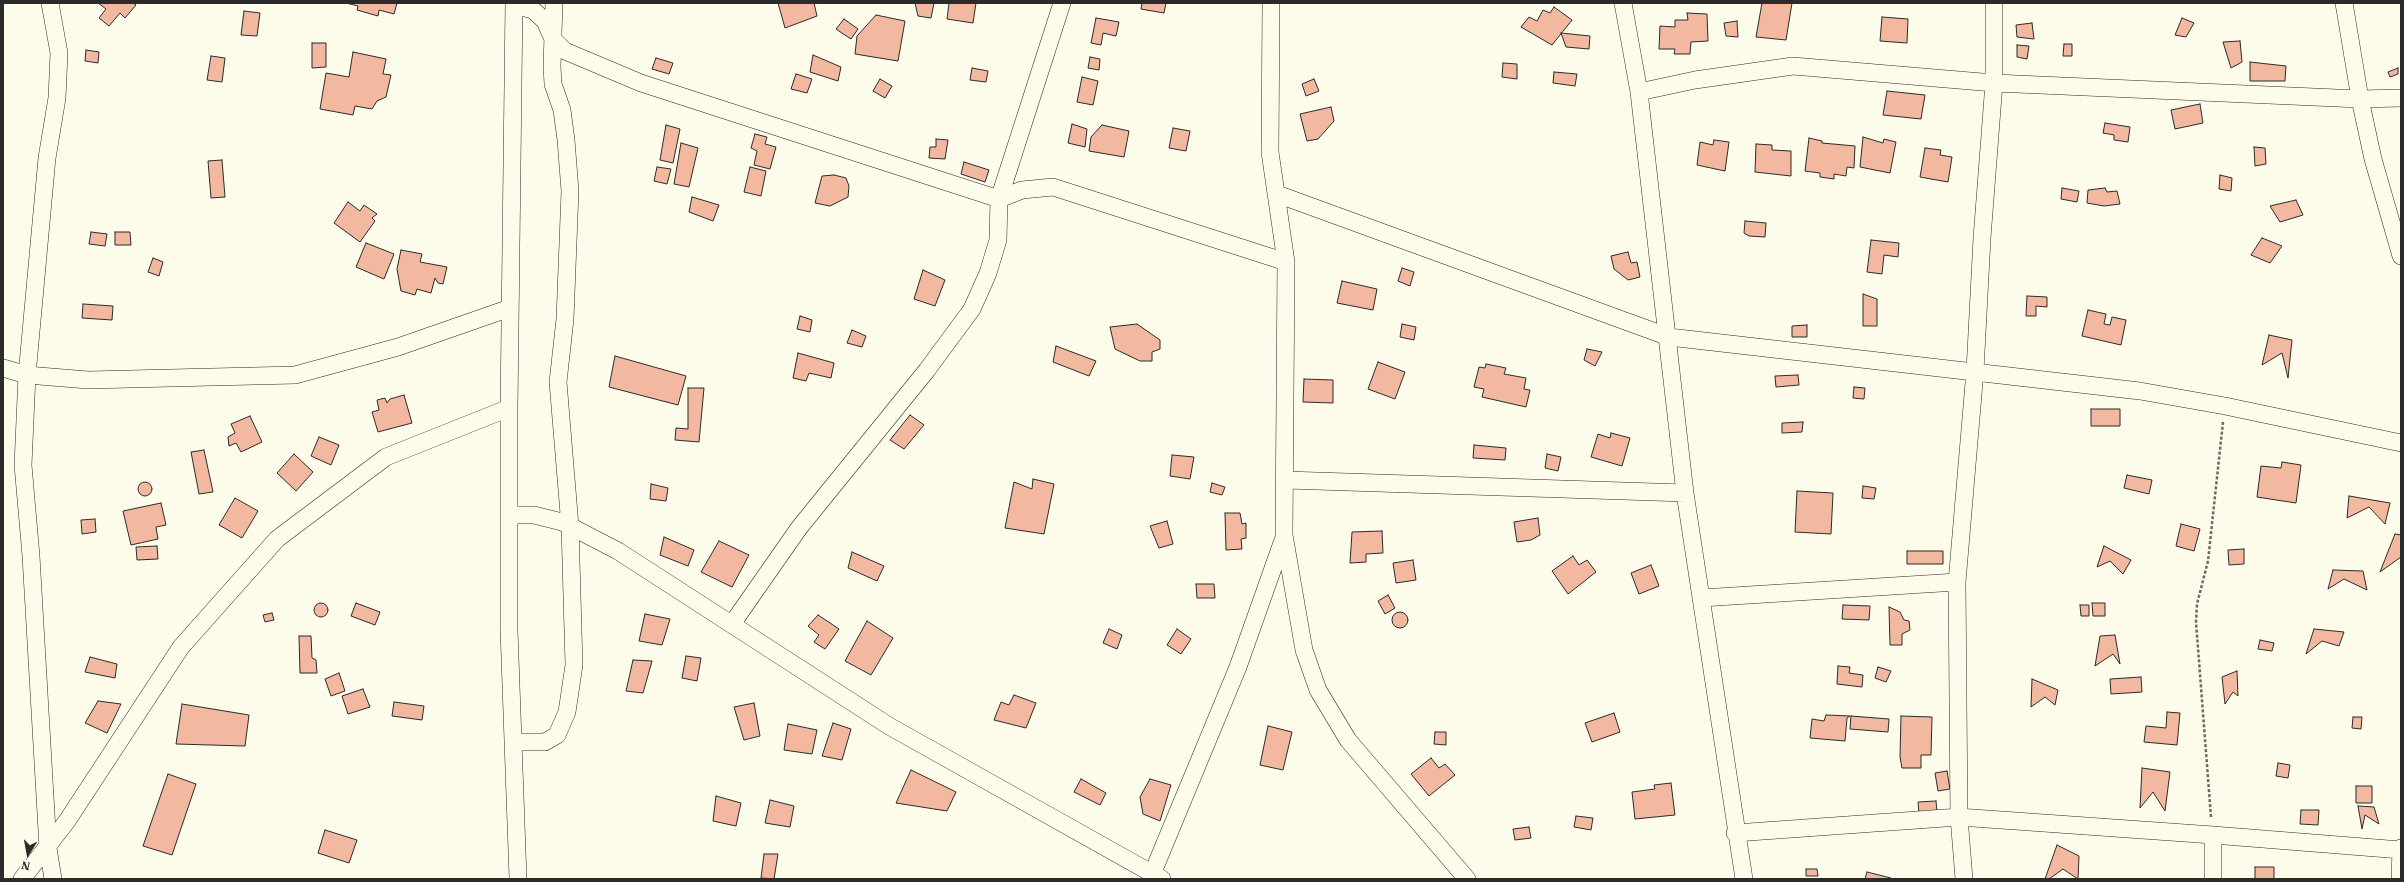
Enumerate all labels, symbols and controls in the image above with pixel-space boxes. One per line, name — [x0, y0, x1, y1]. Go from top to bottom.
north arrow — [8, 834, 48, 874]
text: N — [20, 858, 31, 873]

